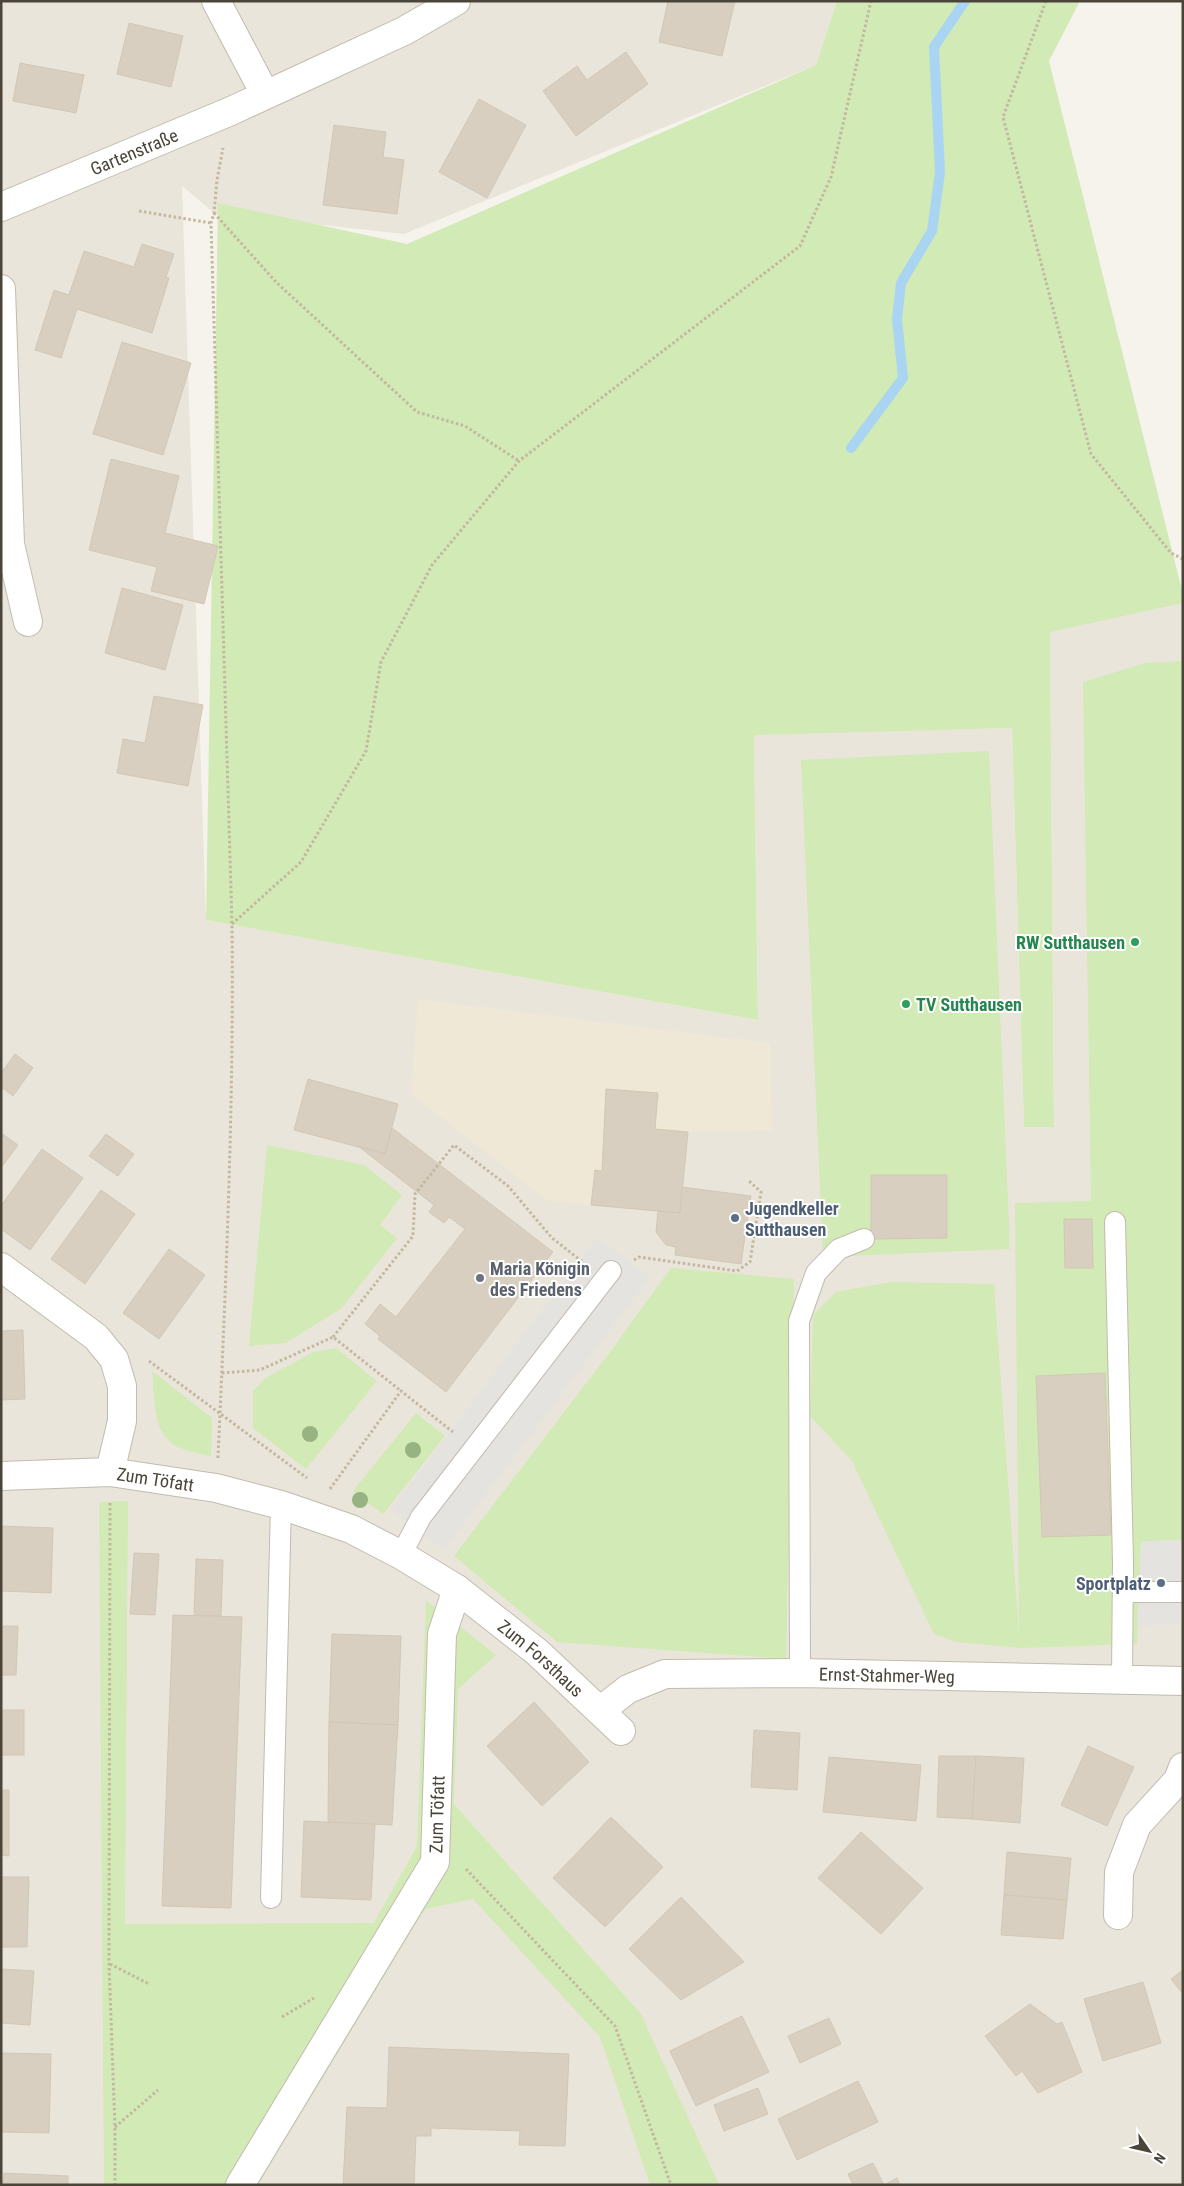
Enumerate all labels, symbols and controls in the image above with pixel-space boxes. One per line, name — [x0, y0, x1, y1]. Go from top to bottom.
street label: Gartenstraße — [87, 124, 181, 179]
place label: RW Sutthausen — [1016, 932, 1125, 953]
marker: RW Sutthausen — [1129, 936, 1141, 948]
place label: TV Sutthausen — [916, 994, 1022, 1015]
marker: TV Sutthausen — [900, 998, 912, 1010]
place label: Jugendkeller Sutthausen — [745, 1198, 839, 1240]
marker: Jugendkeller Sutthausen — [729, 1212, 741, 1224]
place label: Maria Königin des Friedens — [490, 1258, 590, 1300]
marker: Maria Königin des Friedens — [474, 1272, 486, 1284]
street label: Zum Töfatt — [115, 1463, 195, 1495]
place label: Sportplatz — [1076, 1573, 1151, 1594]
marker: Sportplatz — [1155, 1577, 1167, 1589]
street label: Zum Forsthaus — [494, 1615, 588, 1701]
street label: Ernst-Stahmer-Weg — [819, 1663, 955, 1687]
street label: Zum Töfatt — [425, 1775, 448, 1854]
north arrow — [1124, 2126, 1174, 2176]
text: N — [1151, 2150, 1169, 2166]

